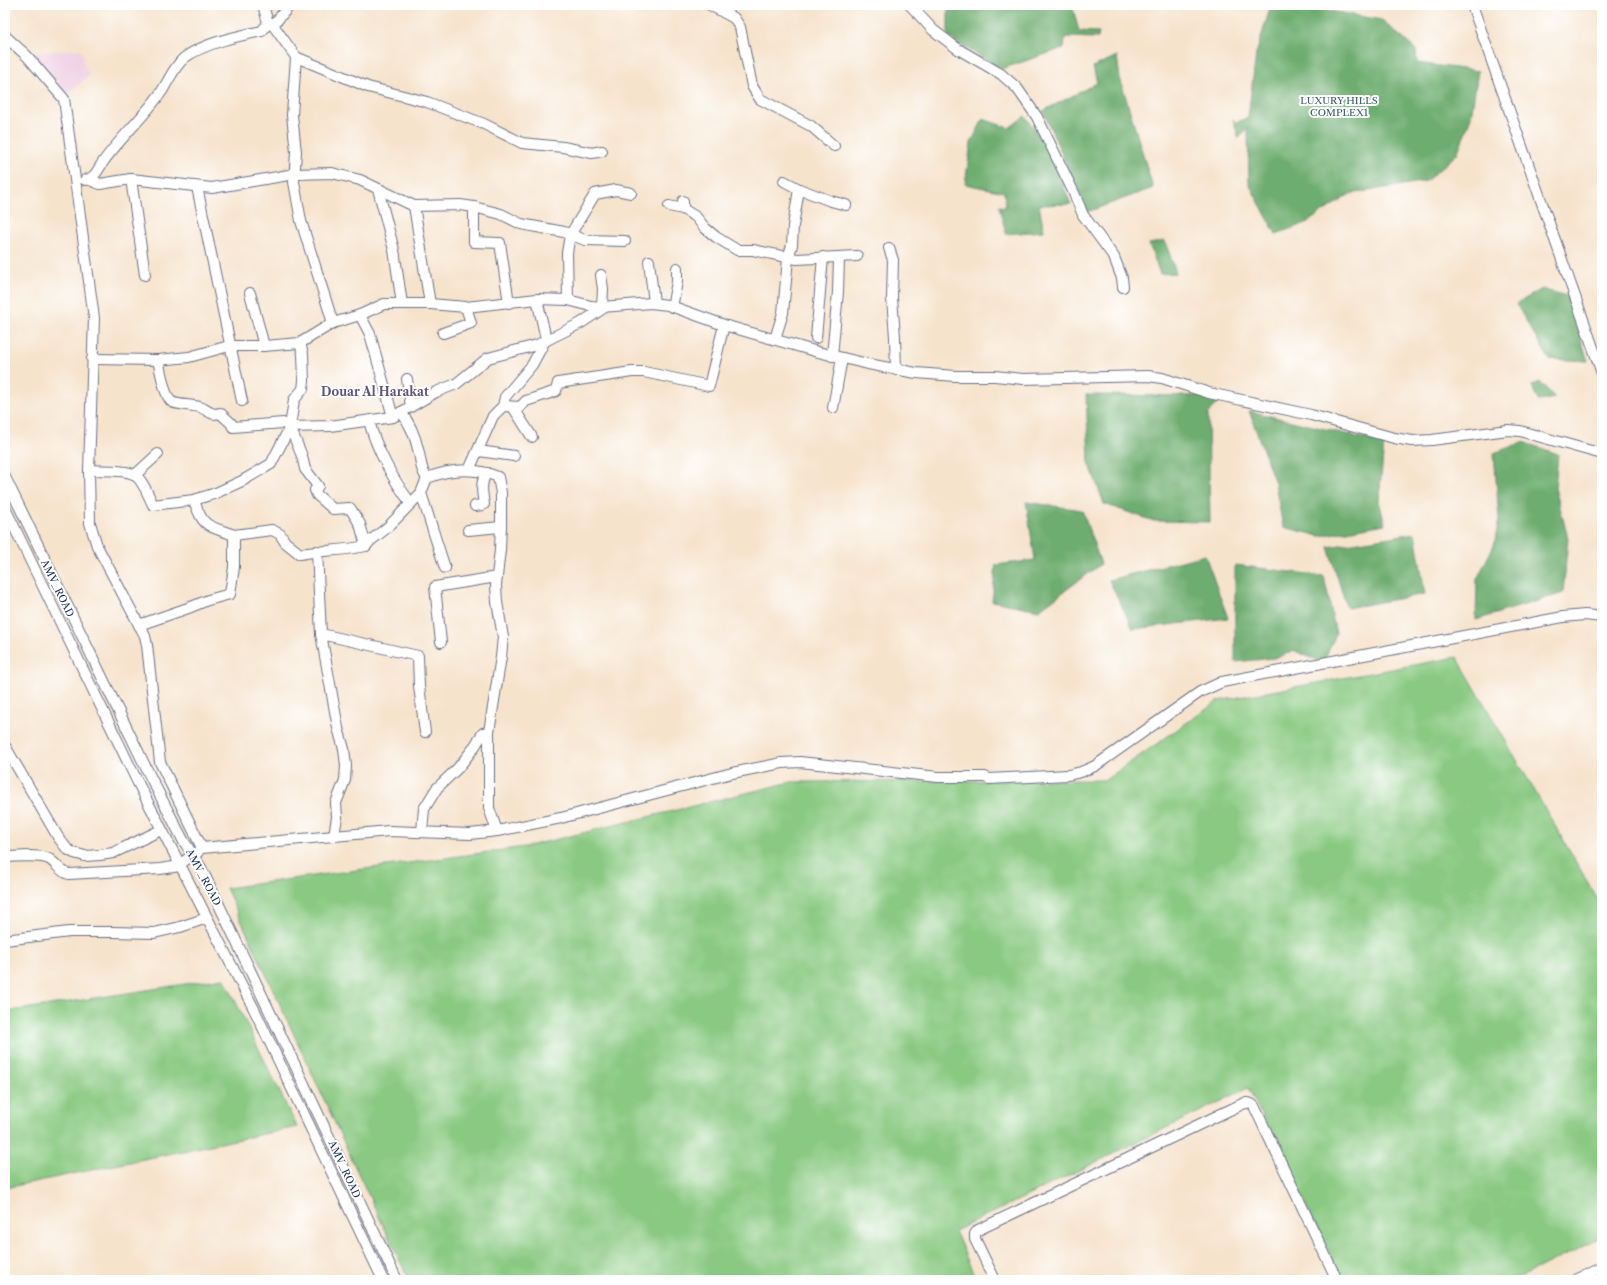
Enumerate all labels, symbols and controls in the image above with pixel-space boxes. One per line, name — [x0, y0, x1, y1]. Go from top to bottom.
park label: LUXURY HILLS COMPLEX1 — [1300, 94, 1378, 119]
district label: Douar Al Harakat — [321, 384, 429, 399]
street label: AMV_ROAD — [38, 556, 77, 619]
street label: AMV_ROAD — [183, 846, 224, 908]
street label: AMV_ROAD — [325, 1137, 364, 1200]

